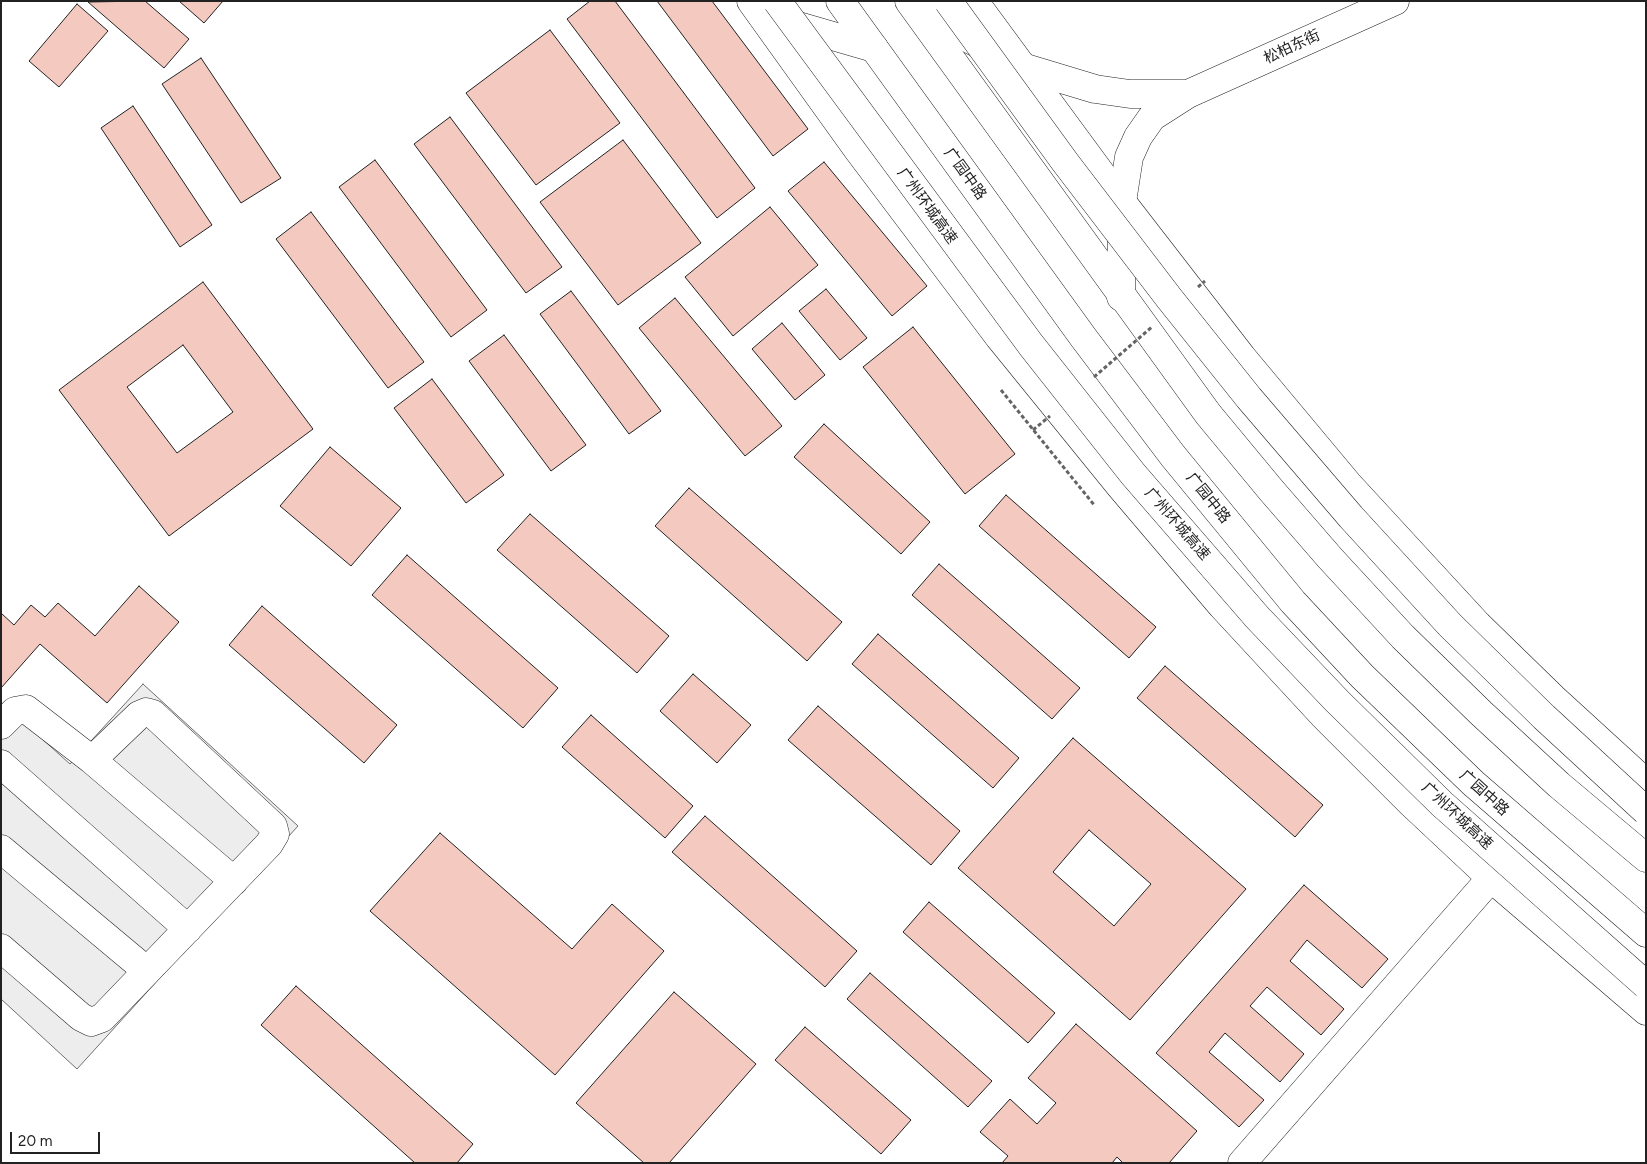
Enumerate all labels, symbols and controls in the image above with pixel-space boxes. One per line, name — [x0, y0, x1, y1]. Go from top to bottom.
street label: 松柏东街 — [1261, 26, 1323, 68]
street label: 广园中路 — [940, 144, 990, 204]
street label: 广州环城高速 — [893, 164, 961, 248]
street label: 广园中路 — [1182, 469, 1234, 527]
street label: 广州环城高速 — [1141, 484, 1213, 564]
street label: 广园中路 — [1456, 766, 1512, 820]
street label: 广州环城高速 — [1418, 779, 1496, 853]
scale bar — [12, 1122, 102, 1154]
text: 20 m — [18, 1132, 52, 1150]

